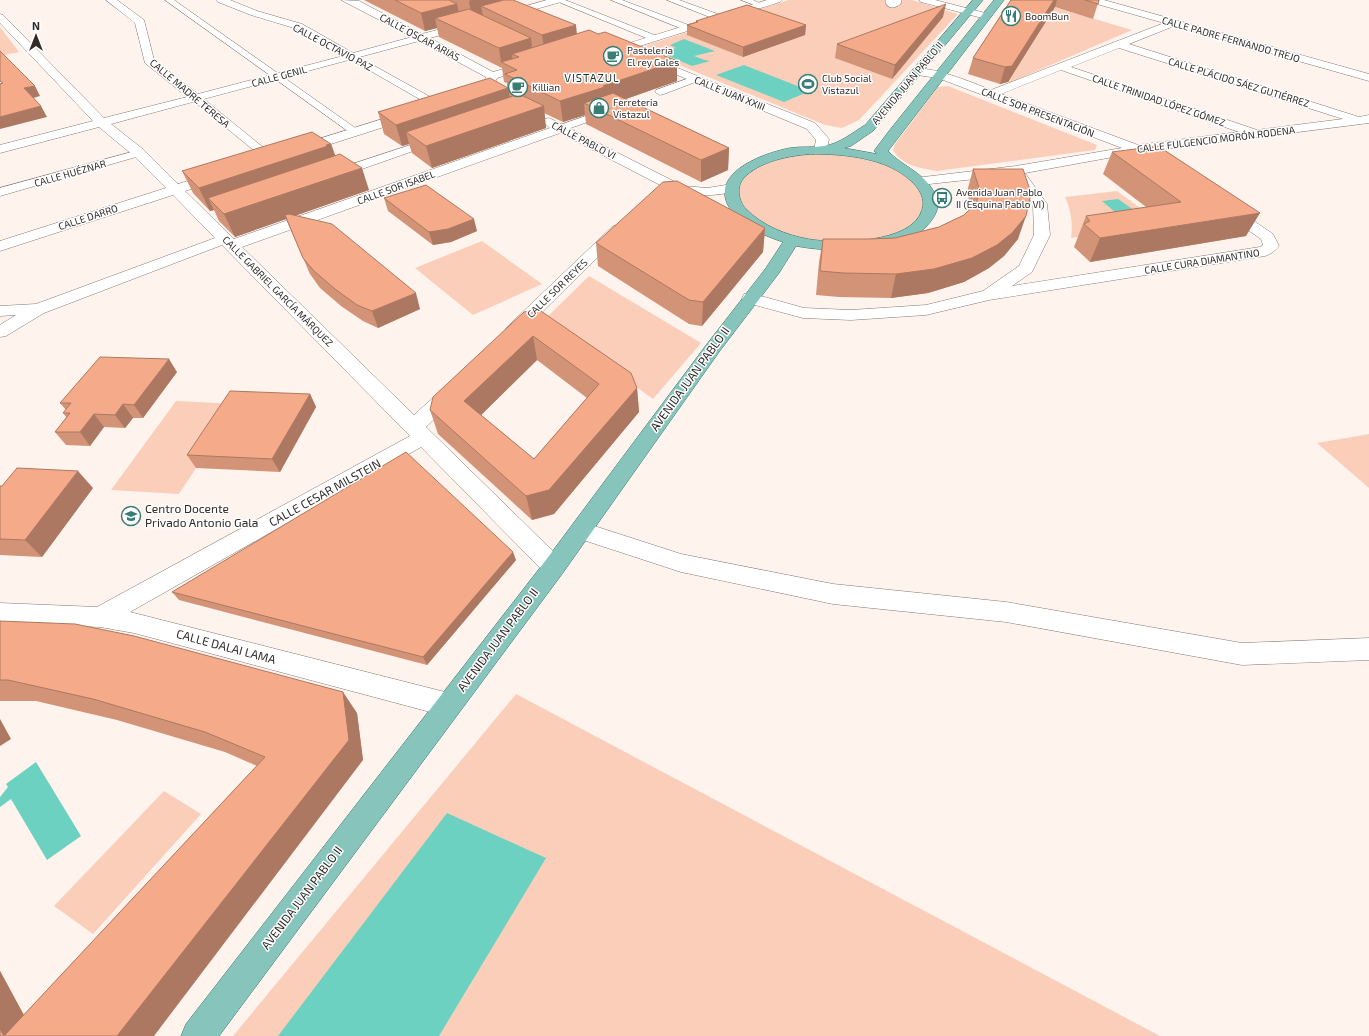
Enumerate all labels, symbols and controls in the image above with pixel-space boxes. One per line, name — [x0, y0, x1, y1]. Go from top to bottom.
restaurant icon: BoomBun — [1000, 5, 1022, 27]
place label: BoomBun — [1025, 10, 1069, 22]
street label: CALLE OSCAR ARIAS — [378, 11, 463, 63]
street label: CALLE PADRE FERNANDO TREJO — [1161, 14, 1302, 65]
north arrow — [16, 16, 56, 56]
text: N — [32, 19, 40, 32]
street label: CALLE OCTAVIO PAZ — [291, 21, 375, 73]
street label: AVENIDA JUAN PABLO II — [869, 39, 945, 127]
place label: Pasteleria El rey Gales — [627, 44, 679, 68]
cafe icon: Pasteleria El rey Gales — [602, 45, 624, 67]
street label: CALLE PLÁCIDO SÁEZ GUTIÉRREZ — [1167, 55, 1311, 109]
street label: CALLE MADRE TERESA — [148, 56, 233, 130]
street label: CALLE GENIL — [250, 63, 308, 89]
district label: VISTAZUL — [564, 71, 620, 84]
place label: Club Social Vistazul — [822, 72, 871, 96]
street label: CALLE TRINIDAD LÓPEZ GÓMEZ — [1091, 72, 1227, 129]
street label: CALLE JUAN XXIII — [693, 73, 767, 113]
sports icon: Club Social Vistazul — [797, 73, 819, 95]
cafe icon: Killian — [507, 76, 529, 98]
place label: Killian — [532, 81, 560, 93]
street label: CALLE SOR PRESENTACIÓN — [980, 85, 1096, 139]
place label: Ferreteria Vistazul — [613, 96, 658, 120]
shop icon: Ferreteria Vistazul — [588, 97, 610, 119]
street label: CALLE PABLO VI — [550, 119, 618, 161]
street label: CALLE FULGENCIO MORÓN RODENA — [1136, 123, 1296, 155]
street label: CALLE HUÉZNAR — [33, 157, 107, 189]
street label: CALLE SOR ISABEL — [355, 167, 437, 207]
place label: Avenida Juan Pablo II (Esquina Pablo VI) — [956, 186, 1045, 210]
bus stop icon: Avenida Juan Pablo II (Esquina Pablo VI) — [931, 187, 953, 209]
street label: CALLE DARRO — [57, 202, 120, 232]
street label: CALLE GABRIEL GARCÍA MÁRQUEZ — [220, 233, 336, 349]
street label: CALLE CURA DIAMANTINO — [1144, 246, 1261, 276]
street label: CALLE SOR REYES — [524, 256, 590, 320]
street label: AVENIDA JUAN PABLO II — [647, 324, 732, 433]
street label: CALLE CESAR MILSTEIN — [266, 456, 383, 529]
place label: Centro Docente Privado Antonio Gala — [145, 501, 258, 529]
school or university icon: Centro Docente Privado Antonio Gala — [120, 505, 142, 527]
street label: AVENIDA JUAN PABLO II — [454, 585, 541, 694]
street label: CALLE DALAI LAMA — [175, 626, 278, 666]
street label: AVENIDA JUAN PABLO II — [258, 843, 345, 952]

